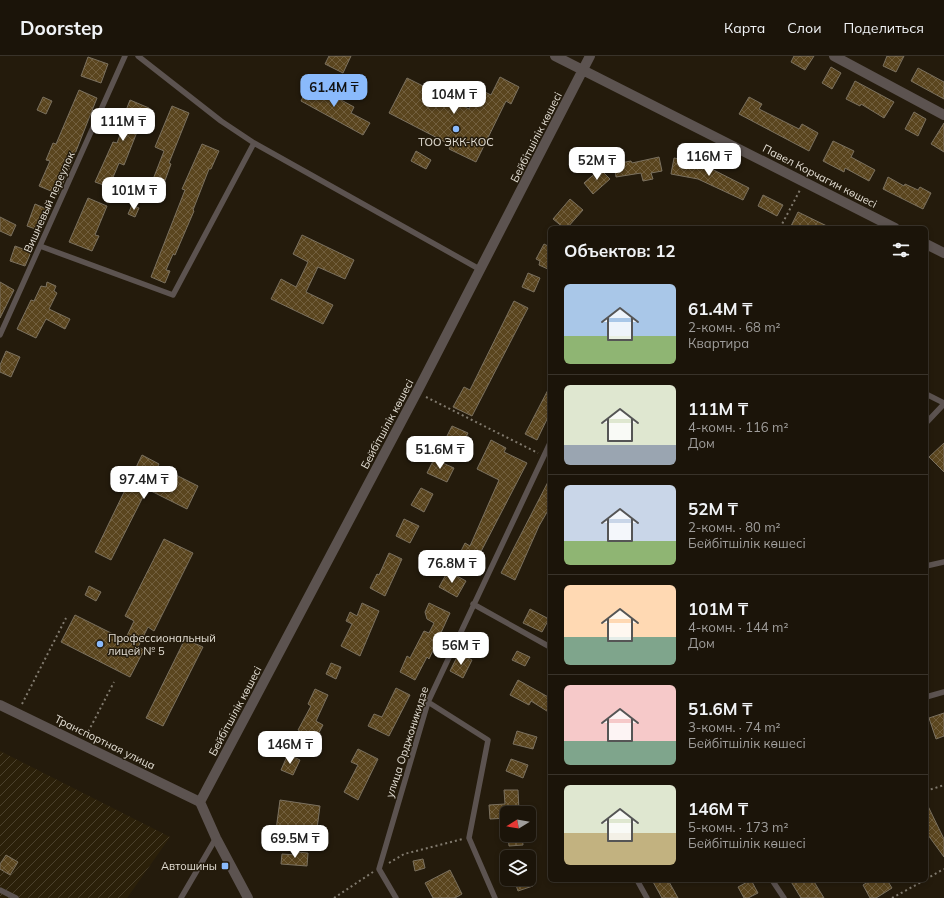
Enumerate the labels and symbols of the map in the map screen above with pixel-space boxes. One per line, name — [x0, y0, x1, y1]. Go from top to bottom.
pin: 61.4M ₸ — [297, 74, 371, 108]
pin: 104M ₸ — [421, 81, 487, 115]
street label: Бейбітшілік көшесі — [507, 89, 565, 185]
pin: 111M ₸ — [90, 108, 156, 142]
marker: ТОО ЭКК-КОС — [451, 124, 461, 134]
place label: ТОО ЭКК-КОС — [418, 135, 494, 149]
street label: Павел Корчагин көшесі — [761, 141, 879, 211]
pin: 116M ₸ — [676, 143, 742, 177]
pin: 52M ₸ — [569, 147, 625, 181]
street label: Вишневый переулок — [20, 149, 78, 255]
pin: 101M ₸ — [101, 177, 167, 211]
street label: Бейбітшілік көшесі — [357, 377, 417, 471]
pin: 51.6M ₸ — [403, 436, 477, 470]
pin: 97.4M ₸ — [107, 466, 181, 500]
pin: 76.8M ₸ — [415, 550, 489, 584]
place label: Профессиональный лицей № 5 — [108, 631, 216, 658]
pin: 56M ₸ — [433, 632, 489, 666]
marker: Профессиональный лицей № 5 — [95, 639, 105, 649]
street label: Бейбітшілік көшесі — [205, 664, 265, 758]
street label: улица Орджоникидзе — [382, 685, 432, 799]
street label: Транспортная улица — [52, 712, 158, 772]
pin: 146M ₸ — [257, 731, 323, 765]
north arrow — [500, 806, 536, 842]
pin: 69.5M ₸ — [258, 825, 332, 859]
place label: Автошины — [161, 859, 217, 873]
marker: Автошины — [220, 861, 230, 871]

